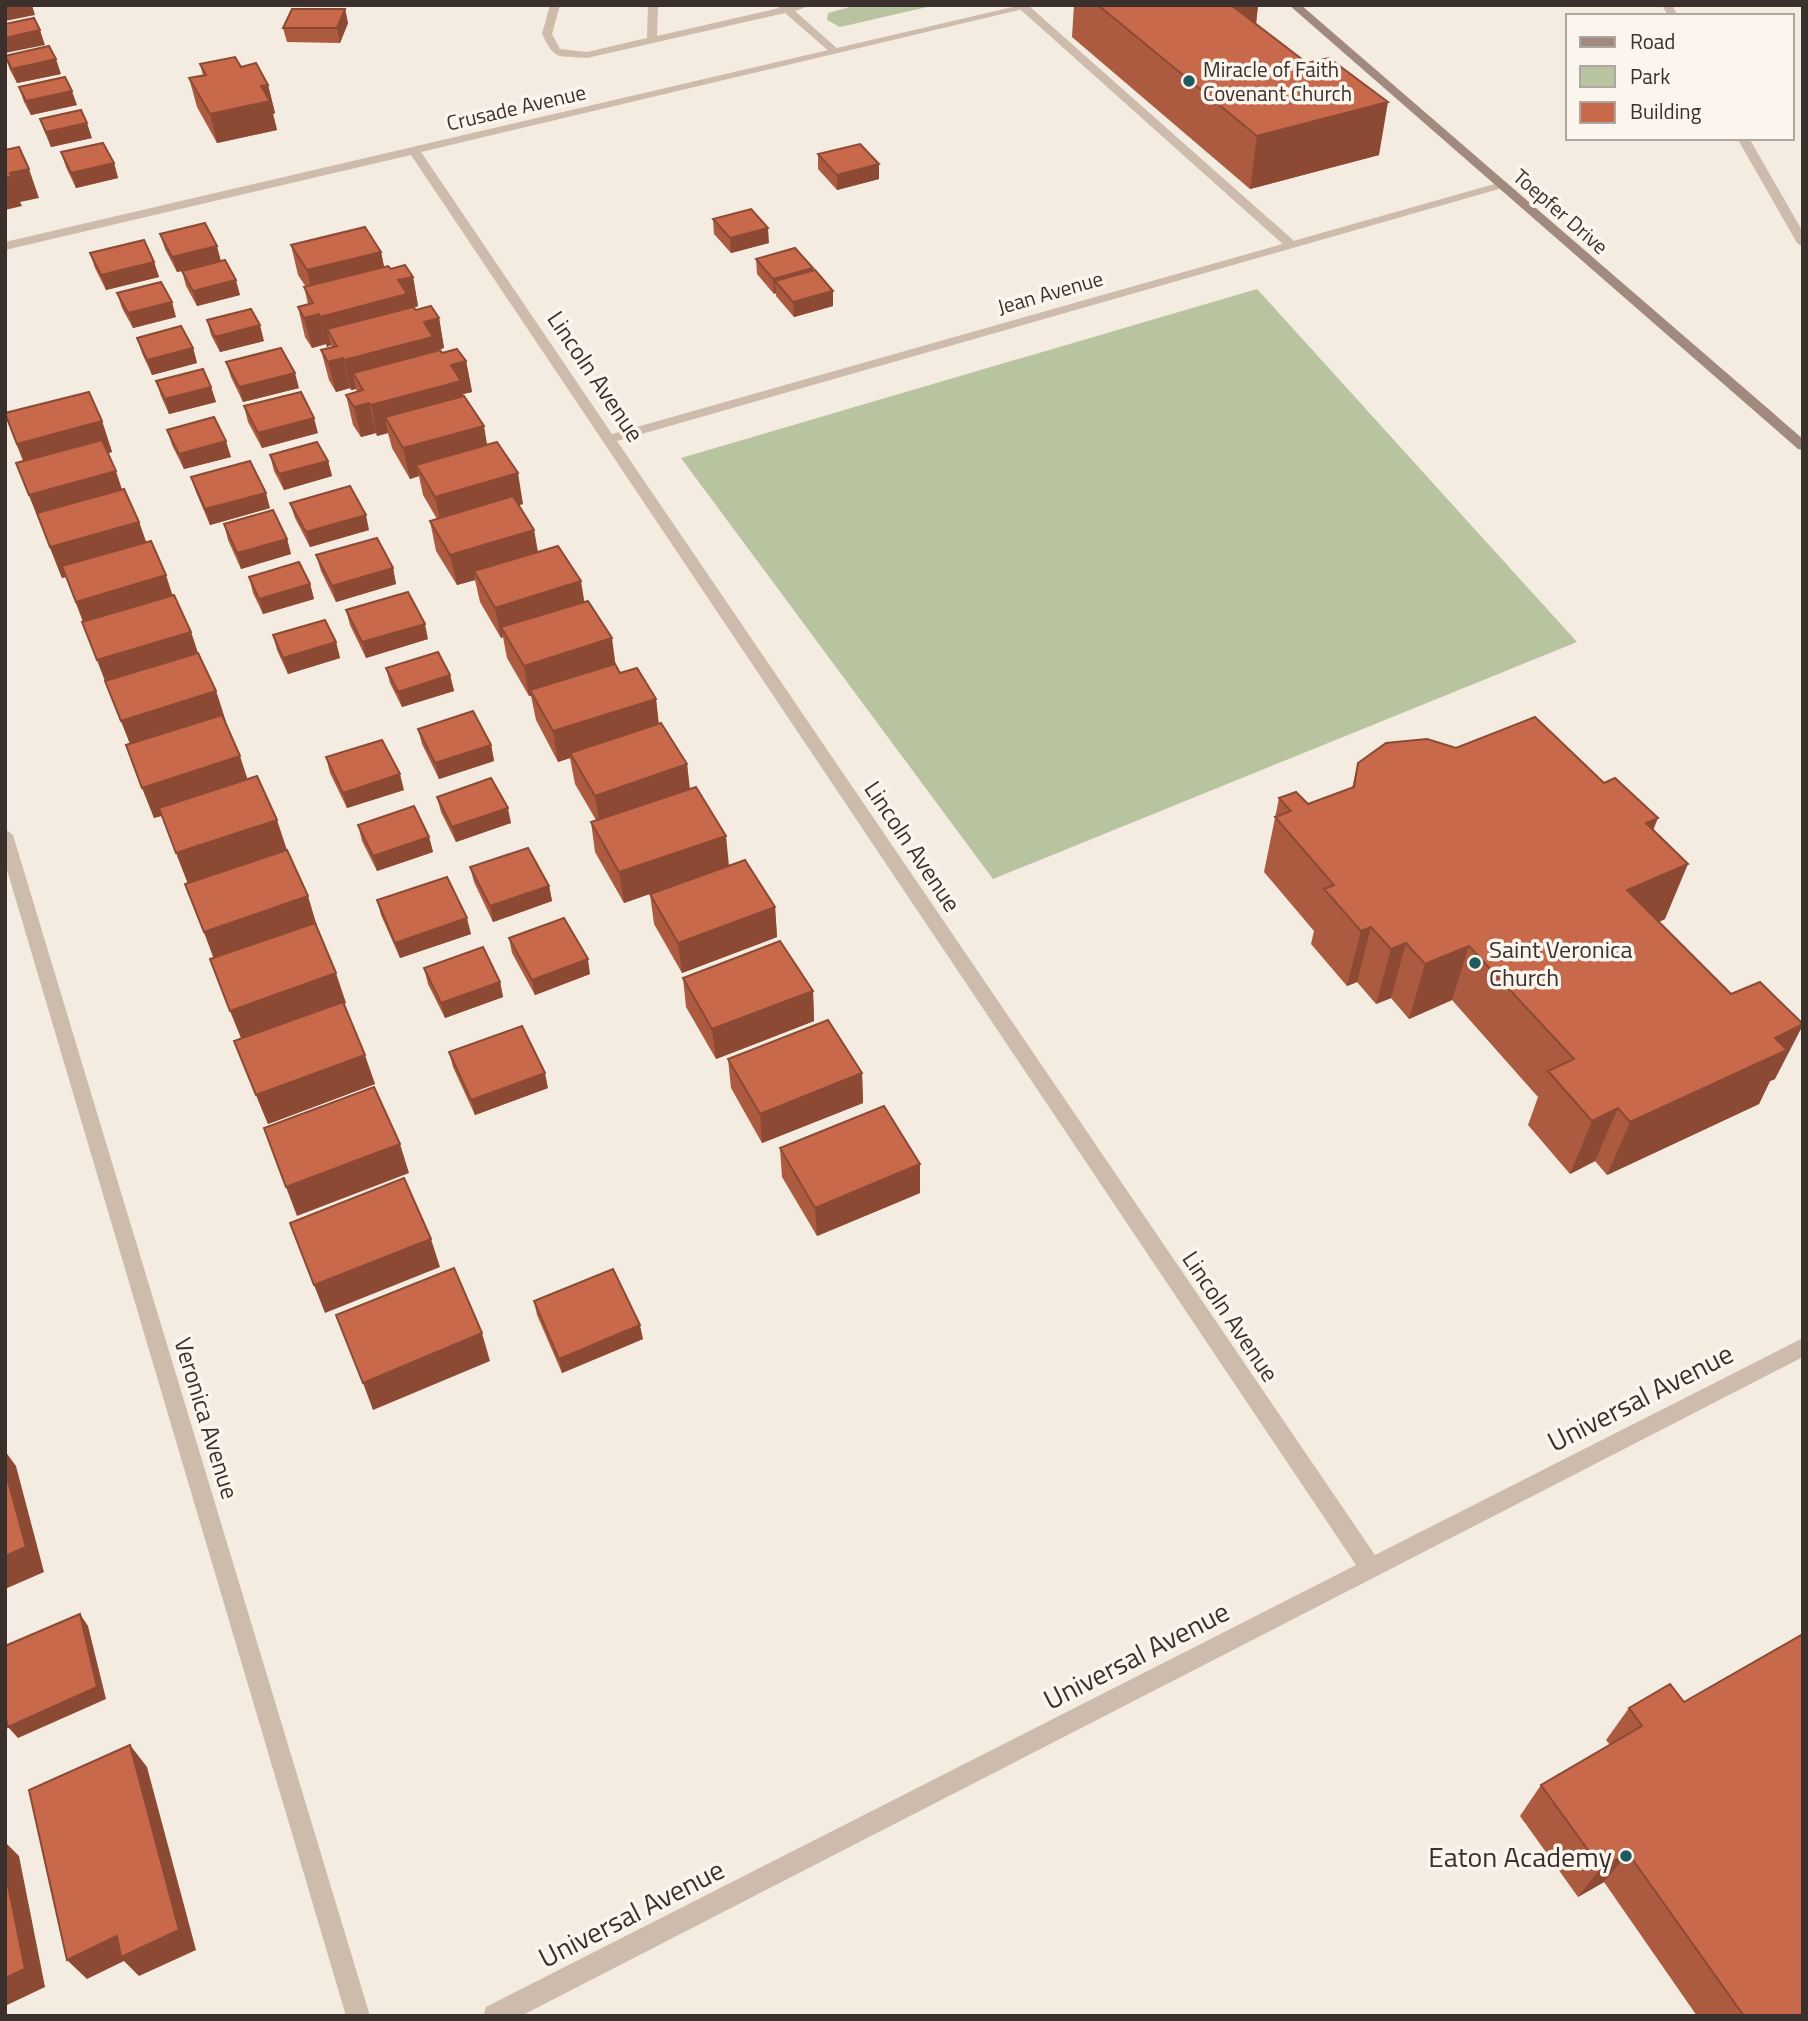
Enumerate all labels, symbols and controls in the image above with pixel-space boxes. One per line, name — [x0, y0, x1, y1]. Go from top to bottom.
legend — [1566, 14, 1794, 140]
text: Road — [1630, 25, 1675, 57]
place label: Miracle of Faith Covenant Church — [1203, 53, 1352, 109]
text: Park — [1630, 60, 1670, 92]
marker: Miracle of Faith Covenant Church — [1181, 73, 1197, 89]
street label: Crusade Avenue — [443, 75, 589, 139]
text: Building — [1630, 95, 1702, 127]
street label: Toepfer Drive — [1506, 161, 1616, 261]
street label: Jean Avenue — [993, 262, 1107, 322]
street label: Lincoln Avenue — [539, 303, 653, 449]
street label: Lincoln Avenue — [856, 773, 970, 919]
place label: Saint Veronica Church — [1489, 931, 1633, 995]
marker: Saint Veronica Church — [1467, 955, 1483, 971]
street label: Lincoln Avenue — [1174, 1243, 1288, 1389]
street label: Universal Avenue — [1540, 1332, 1740, 1462]
street label: Veronica Avenue — [165, 1333, 249, 1503]
street label: Universal Avenue — [1036, 1590, 1236, 1720]
place label: Eaton Academy — [1428, 1835, 1612, 1878]
street label: Universal Avenue — [531, 1848, 731, 1978]
marker: Eaton Academy — [1618, 1848, 1634, 1864]

